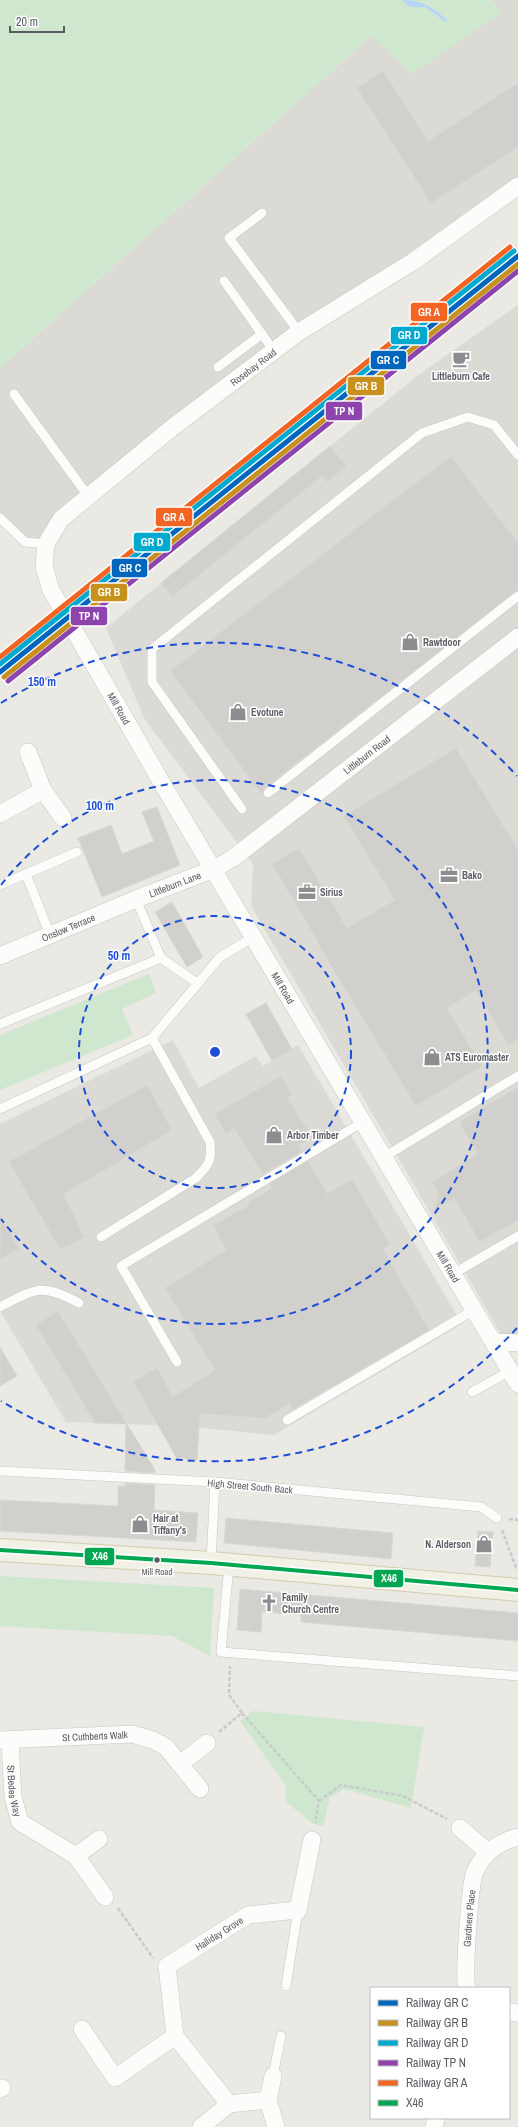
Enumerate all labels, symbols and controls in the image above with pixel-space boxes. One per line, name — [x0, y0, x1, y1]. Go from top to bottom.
scale bar — [10, 8, 64, 34]
text: 20 m — [16, 14, 38, 30]
line badge: GR A — [410, 302, 448, 322]
text: GR A — [418, 305, 441, 319]
line badge: GR D — [390, 326, 428, 345]
text: GR D — [398, 328, 421, 342]
street label: Rosebay Road — [228, 346, 279, 389]
cafe icon: Littleburn Cafe — [451, 349, 471, 369]
line badge: GR C — [370, 350, 407, 370]
text: GR C — [377, 353, 400, 367]
place label: Littleburn Cafe — [432, 370, 490, 383]
line badge: GR B — [347, 376, 385, 396]
text: GR B — [355, 379, 378, 393]
line badge: TP N — [325, 401, 363, 421]
text: TP N — [334, 404, 354, 418]
line badge: GR A — [155, 507, 193, 527]
text: GR A — [163, 510, 186, 524]
line badge: GR D — [133, 532, 171, 552]
text: GR D — [141, 535, 164, 549]
line badge: GR C — [111, 558, 148, 578]
text: GR C — [119, 561, 142, 575]
line badge: GR B — [90, 583, 128, 602]
text: GR B — [98, 585, 121, 599]
line badge: TP N — [70, 606, 108, 626]
text: TP N — [79, 609, 99, 623]
shop icon: Rawtdoor — [400, 632, 420, 652]
place label: Rawtdoor — [423, 636, 462, 649]
text: 150 m — [28, 674, 56, 690]
street label: Mill Road — [104, 690, 133, 727]
shop icon: Evotune — [228, 702, 248, 722]
place label: Evotune — [251, 706, 284, 719]
street label: Littleburn Road — [341, 732, 393, 777]
text: 100 m — [86, 798, 114, 814]
office icon: Bako — [439, 865, 459, 885]
street label: Littleburn Lane — [147, 869, 203, 900]
place label: Bako — [462, 869, 482, 882]
office icon: Sirius — [297, 882, 317, 902]
place label: Sirius — [320, 886, 343, 899]
street label: Onslow Terrace — [40, 911, 98, 945]
text: 50 m — [108, 948, 130, 964]
street label: Mill Road — [268, 970, 297, 1006]
centre of rings — [208, 1045, 222, 1059]
shop icon: ATS Euromaster — [422, 1047, 442, 1067]
place label: ATS Euromaster — [445, 1051, 509, 1064]
shop icon: Arbor Timber — [264, 1125, 284, 1145]
place label: Arbor Timber — [287, 1129, 340, 1142]
street label: Mill Road — [434, 1249, 462, 1285]
street label: High Street South Back — [207, 1476, 294, 1497]
place label: Hair at Tiffany's — [153, 1512, 187, 1537]
shop icon: Hair at Tiffany's — [130, 1514, 150, 1534]
shop icon: N. Alderson — [474, 1534, 494, 1554]
place label: N. Alderson — [425, 1538, 471, 1551]
line badge: X46 — [84, 1547, 115, 1566]
text: X46 — [92, 1549, 108, 1563]
marker: Mill Road — [152, 1555, 162, 1565]
place label: Mill Road — [141, 1566, 173, 1578]
line badge: X46 — [373, 1569, 404, 1588]
text: X46 — [381, 1571, 397, 1585]
place label: Family Church Centre — [282, 1591, 339, 1616]
church icon: Family Church Centre — [259, 1593, 279, 1613]
street label: St Cuthberts Walk — [62, 1728, 129, 1744]
street label: St Bedes Way — [4, 1765, 24, 1819]
street label: Gardners Place — [461, 1889, 478, 1947]
street label: Halliday Grove — [193, 1913, 246, 1954]
legend — [370, 1987, 510, 2119]
text: Railway GR C — [406, 1995, 468, 2011]
text: Railway GR B — [406, 2015, 468, 2031]
text: Railway GR D — [406, 2035, 468, 2051]
text: Railway TP N — [406, 2055, 466, 2071]
text: Railway GR A — [406, 2075, 468, 2091]
text: X46 — [406, 2095, 424, 2111]

